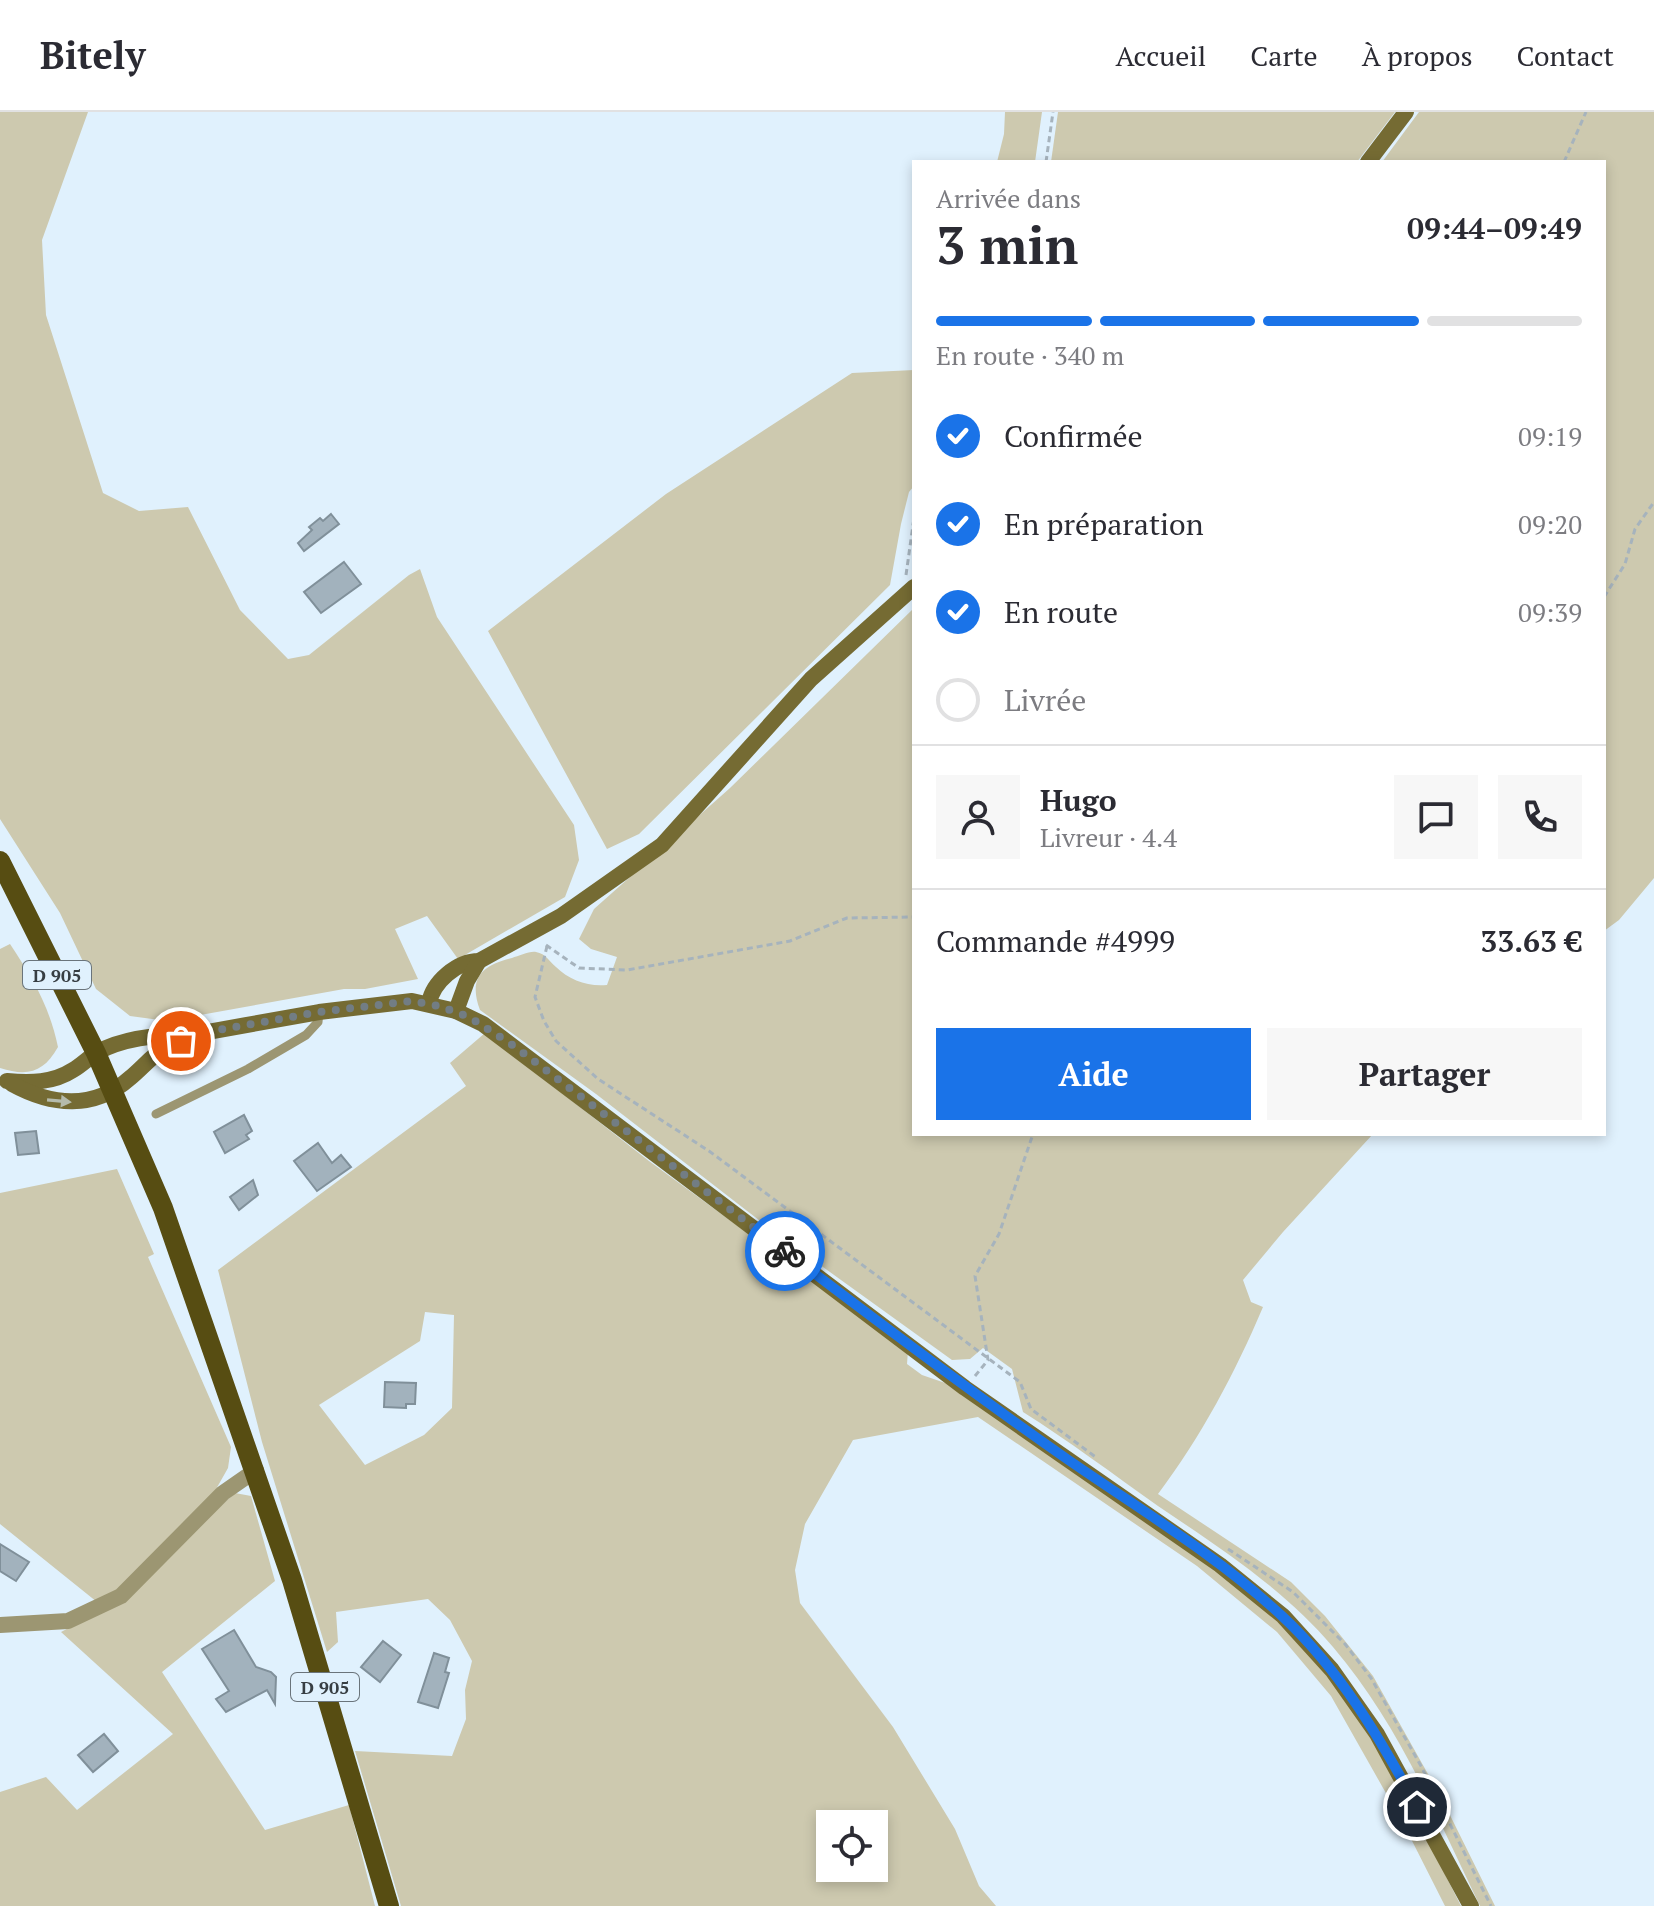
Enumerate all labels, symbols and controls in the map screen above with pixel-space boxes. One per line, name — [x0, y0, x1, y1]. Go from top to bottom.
text: Bitely — [40, 30, 146, 80]
text: Accueil — [1116, 37, 1206, 74]
text: Carte — [1250, 37, 1318, 74]
text: À propos — [1362, 37, 1473, 74]
text: Contact — [1517, 37, 1614, 74]
text: Arrivée dans — [936, 181, 1081, 215]
text: 09:44–09:49 — [1407, 208, 1582, 248]
text: 3 min — [936, 210, 1078, 279]
text: En route · 340 m — [936, 338, 1124, 372]
icon: check — [936, 414, 980, 458]
text: Confirmée — [1004, 416, 1143, 456]
text: 09:19 — [1518, 419, 1582, 453]
icon: check — [936, 502, 980, 546]
text: En préparation — [1004, 504, 1204, 544]
text: 09:20 — [1518, 507, 1582, 541]
icon: check — [936, 590, 980, 634]
text: En route — [1004, 592, 1118, 632]
text: 09:39 — [1518, 595, 1582, 629]
text: Livrée — [1004, 680, 1086, 720]
button: person — [936, 775, 1020, 859]
button: chat — [1394, 775, 1478, 859]
button: phone — [1498, 775, 1582, 859]
text: Hugo — [1040, 780, 1116, 820]
text: Livreur · 4.4 — [1040, 820, 1177, 854]
text: Commande #4999 — [936, 921, 1175, 961]
text: 33.63 € — [1480, 921, 1582, 961]
road number: D 905 — [23, 961, 91, 989]
pin — [147, 1007, 215, 1075]
icon: bag — [159, 1019, 203, 1063]
button: Aide — [936, 1028, 1251, 1120]
button: Partager — [1267, 1028, 1582, 1120]
one-way arrow — [47, 1095, 72, 1108]
courier — [745, 1211, 825, 1291]
icon: bike — [763, 1229, 807, 1273]
road number: D 905 — [291, 1673, 359, 1701]
pin — [1383, 1773, 1451, 1841]
icon: home — [1395, 1785, 1439, 1829]
map controls — [816, 1810, 888, 1882]
button: locate — [816, 1810, 888, 1882]

